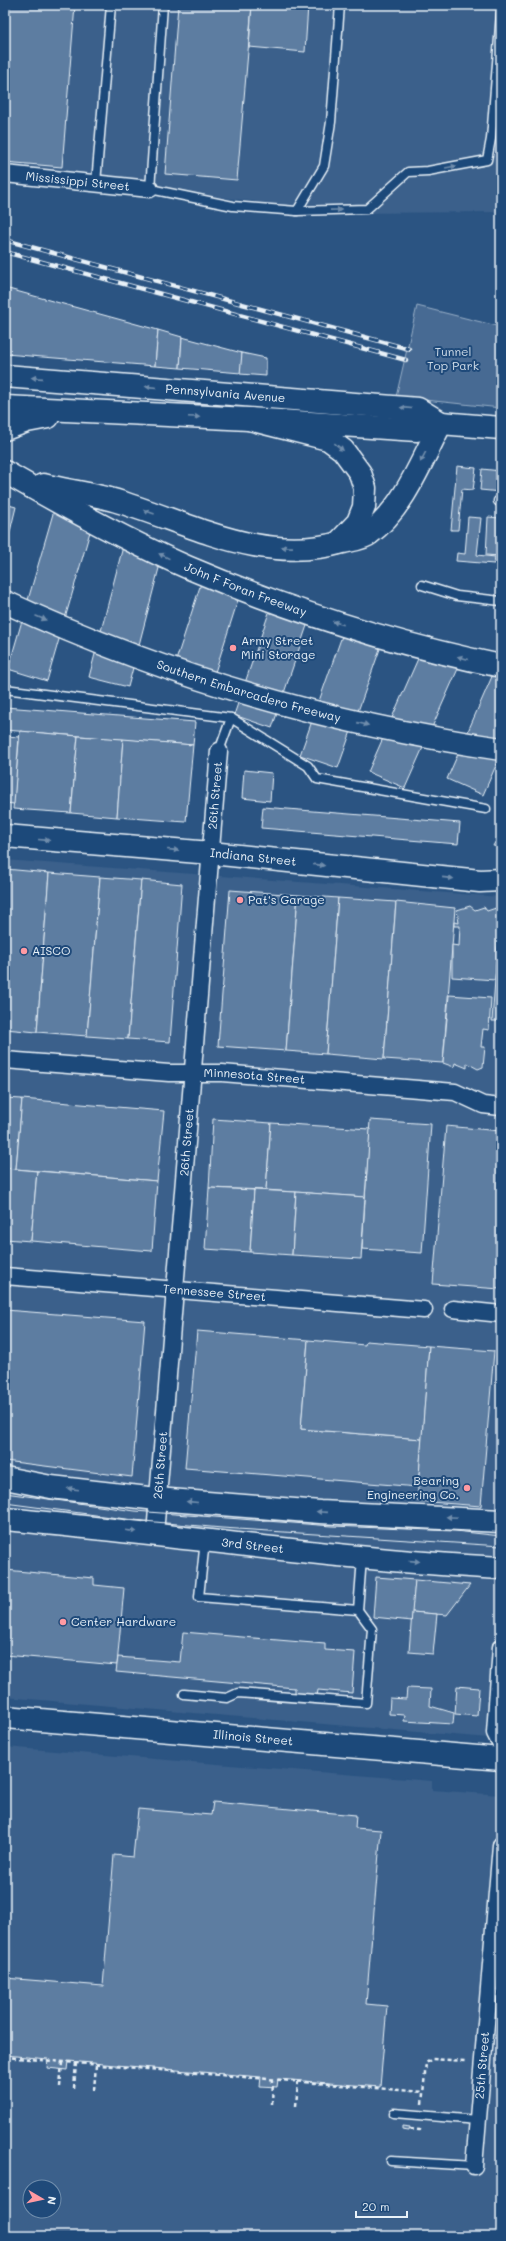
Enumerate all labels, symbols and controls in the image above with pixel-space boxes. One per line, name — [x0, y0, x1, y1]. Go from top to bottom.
one-way arrow — [445, 164, 457, 170]
street label: Mississippi Street — [25, 167, 131, 194]
one-way arrow — [330, 207, 343, 213]
park label: Tunnel Top Park — [427, 343, 479, 373]
one-way arrow — [31, 375, 43, 382]
street label: Pennsylvania Avenue — [165, 380, 286, 405]
one-way arrow — [145, 384, 157, 390]
one-way arrow — [400, 405, 412, 412]
one-way arrow — [188, 413, 200, 420]
one-way arrow — [333, 443, 344, 452]
one-way arrow — [420, 451, 427, 463]
one-way arrow — [142, 509, 154, 515]
one-way arrow — [281, 544, 293, 551]
one-way arrow — [159, 553, 170, 559]
street label: John F Foran Freeway — [182, 558, 309, 619]
one-way arrow — [35, 615, 47, 621]
one-way arrow — [332, 620, 344, 626]
place label: Army Street Mini Storage — [241, 632, 315, 662]
marker: Army Street Mini Storage — [228, 643, 238, 653]
one-way arrow — [457, 655, 469, 661]
street label: Southern Embarcadero Freeway — [155, 656, 343, 725]
one-way arrow — [357, 721, 369, 727]
street label: 26th Street — [204, 761, 225, 830]
one-way arrow — [38, 836, 50, 843]
street label: Indiana Street — [209, 844, 297, 869]
one-way arrow — [167, 847, 179, 854]
one-way arrow — [313, 861, 325, 868]
one-way arrow — [442, 875, 454, 881]
place label: Pat's Garage — [248, 891, 325, 907]
marker: Pat's Garage — [235, 895, 245, 905]
place label: AISCO — [32, 942, 70, 958]
marker: AISCO — [19, 946, 29, 956]
street label: Minnesota Street — [204, 1064, 306, 1087]
street label: 26th Street — [175, 1108, 197, 1177]
street label: Tennessee Street — [162, 1280, 267, 1304]
street label: 26th Street — [149, 1431, 170, 1500]
place label: Bearing Engineering Co. — [367, 1472, 459, 1502]
marker: Bearing Engineering Co. — [462, 1483, 472, 1493]
one-way arrow — [67, 1486, 79, 1492]
one-way arrow — [186, 1498, 198, 1505]
one-way arrow — [316, 1508, 328, 1515]
one-way arrow — [446, 1514, 458, 1521]
one-way arrow — [125, 1528, 137, 1534]
street label: 3rd Street — [221, 1533, 285, 1556]
one-way arrow — [408, 1558, 420, 1565]
place label: Center Hardware — [71, 1613, 176, 1629]
marker: Center Hardware — [58, 1617, 68, 1627]
street label: Illinois Street — [212, 1726, 294, 1748]
street label: 25th Street — [471, 2031, 492, 2100]
north arrow — [22, 2179, 62, 2219]
scale bar — [356, 2193, 407, 2219]
text: N — [44, 2195, 60, 2206]
text: 20 m — [362, 2198, 390, 2214]

